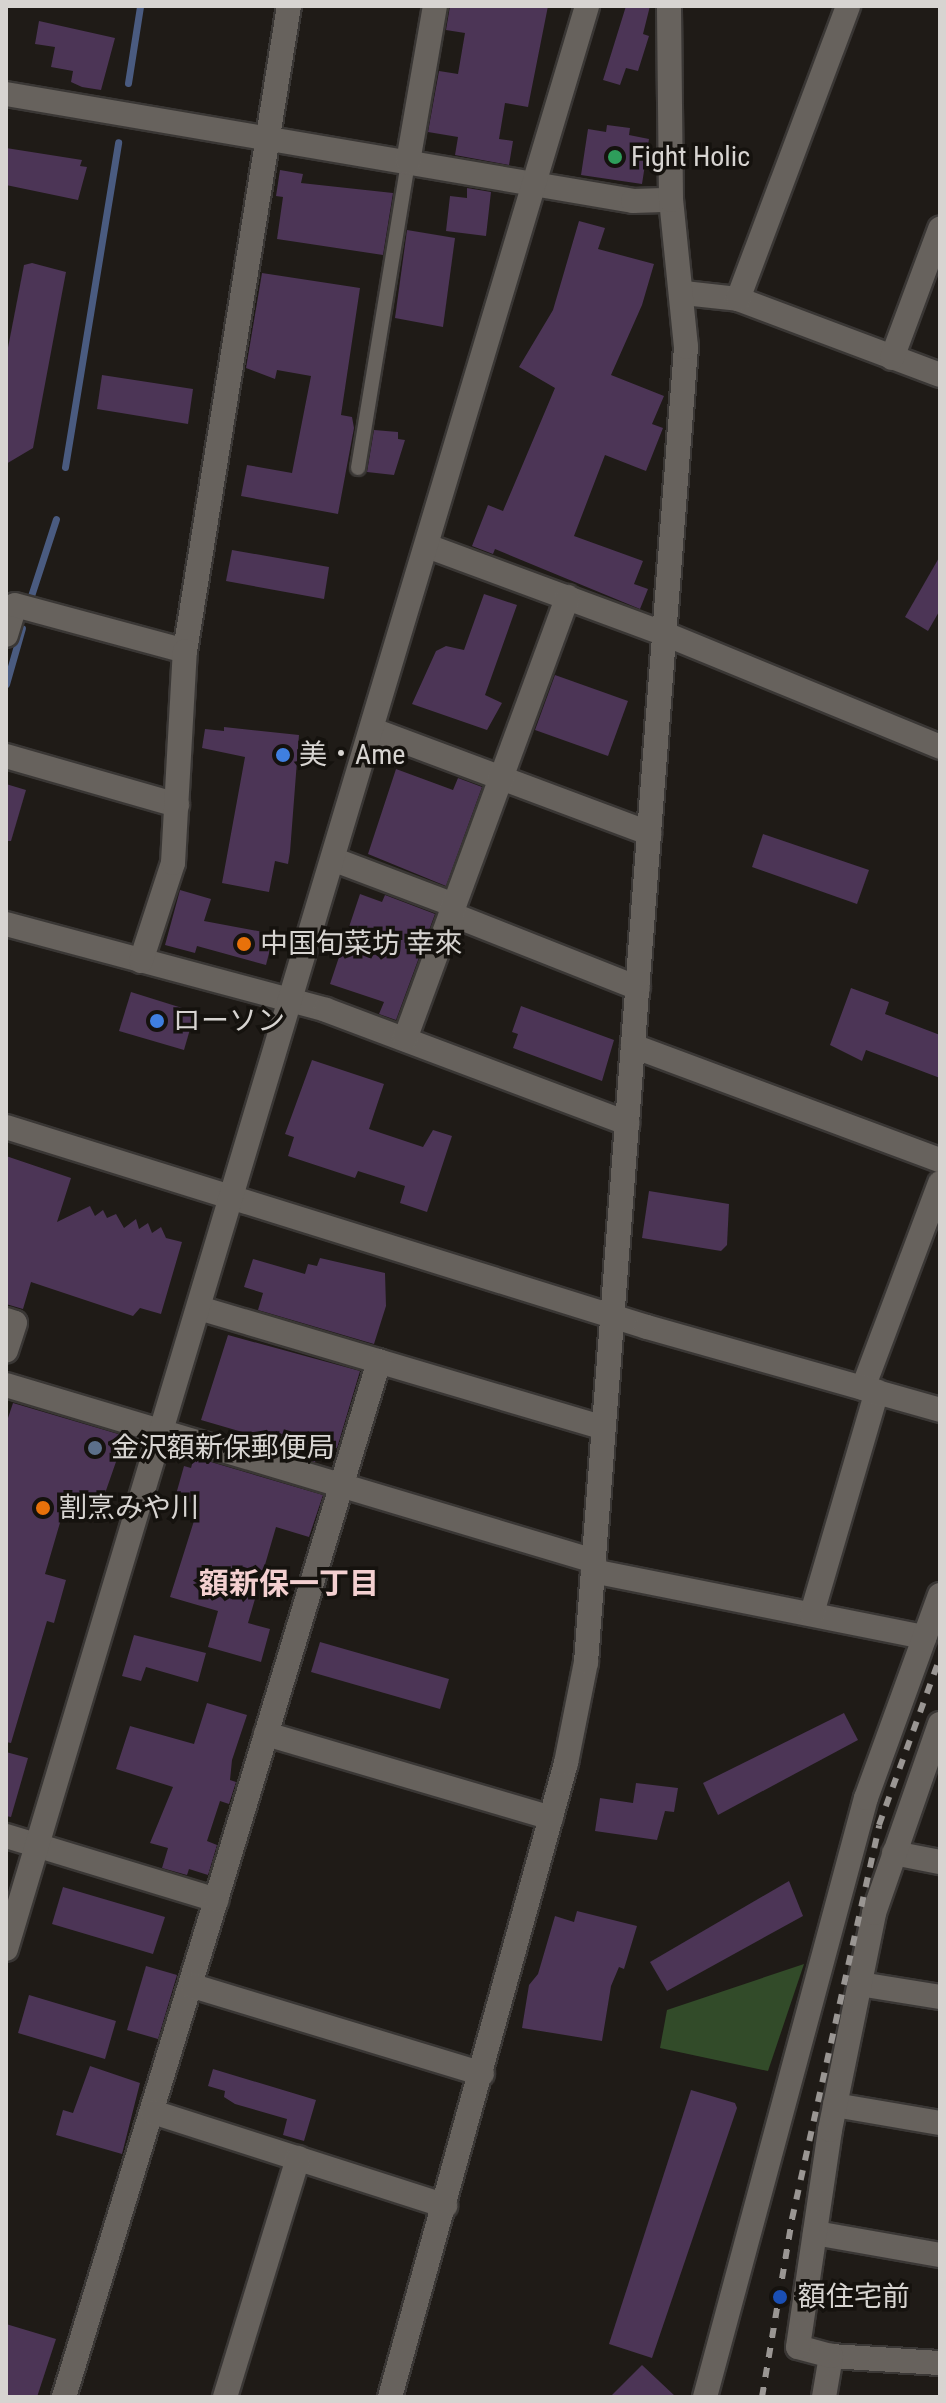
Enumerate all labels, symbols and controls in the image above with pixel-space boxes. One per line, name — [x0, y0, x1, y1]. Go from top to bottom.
place label: Fight Holic — [631, 140, 750, 174]
marker: Fight Holic — [606, 148, 624, 166]
place label: 美・Ame — [299, 738, 405, 772]
marker: 美・Ame — [274, 746, 292, 764]
place label: 中国旬菜坊 幸來 — [260, 927, 462, 961]
marker: 中国旬菜坊 幸來 — [235, 935, 253, 953]
place label: ローソン — [173, 1004, 285, 1038]
marker: ローソン — [148, 1012, 166, 1030]
place label: 金沢額新保郵便局 — [111, 1431, 335, 1465]
marker: 金沢額新保郵便局 — [86, 1439, 104, 1457]
place label: 割烹みや川 — [59, 1491, 199, 1525]
marker: 割烹みや川 — [34, 1499, 52, 1517]
district label: 額新保一丁目 — [199, 1566, 379, 1602]
place label: 額住宅前 — [798, 2280, 910, 2314]
marker: 額住宅前 — [769, 2286, 791, 2308]

